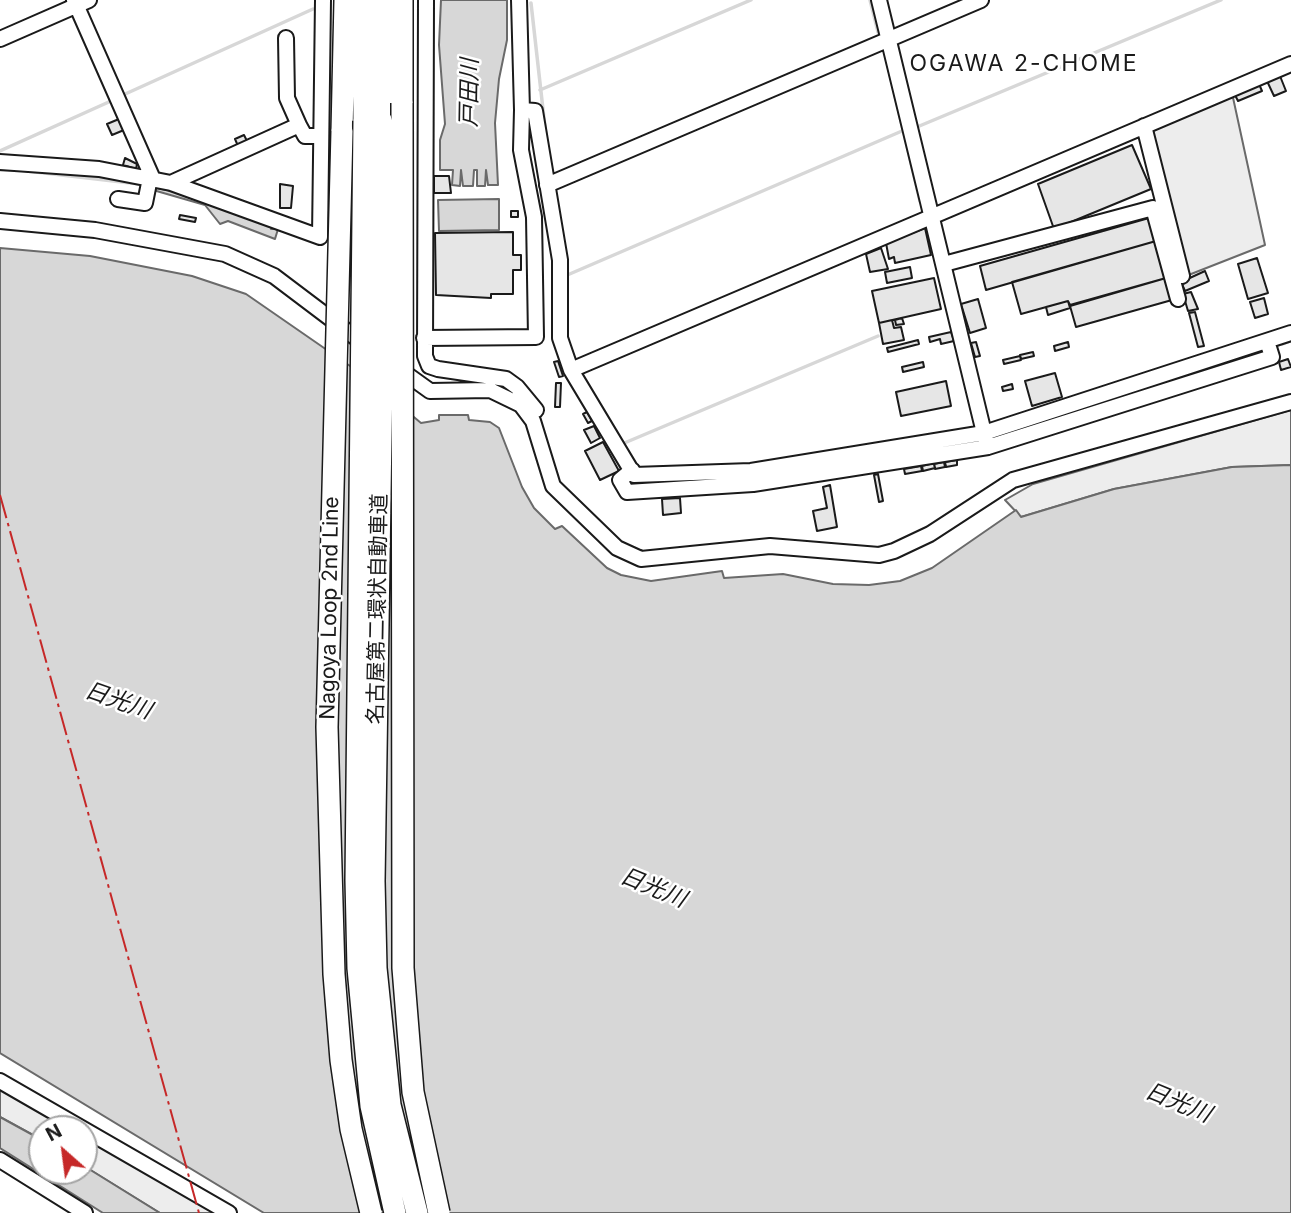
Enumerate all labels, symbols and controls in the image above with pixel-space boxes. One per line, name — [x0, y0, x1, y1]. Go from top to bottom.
district label: OGAWA 2-CHOME — [911, 50, 1137, 78]
water label: 戸田川 — [456, 58, 484, 128]
street label: 名古屋第二環状自動車道 — [363, 493, 393, 725]
street label: Nagoya Loop 2nd Line — [315, 496, 345, 720]
water label: 日光川 — [81, 677, 155, 725]
water label: 日光川 — [616, 862, 690, 914]
water label: 日光川 — [1141, 1077, 1215, 1129]
north arrow — [28, 1115, 98, 1185]
text: N — [42, 1119, 66, 1146]

